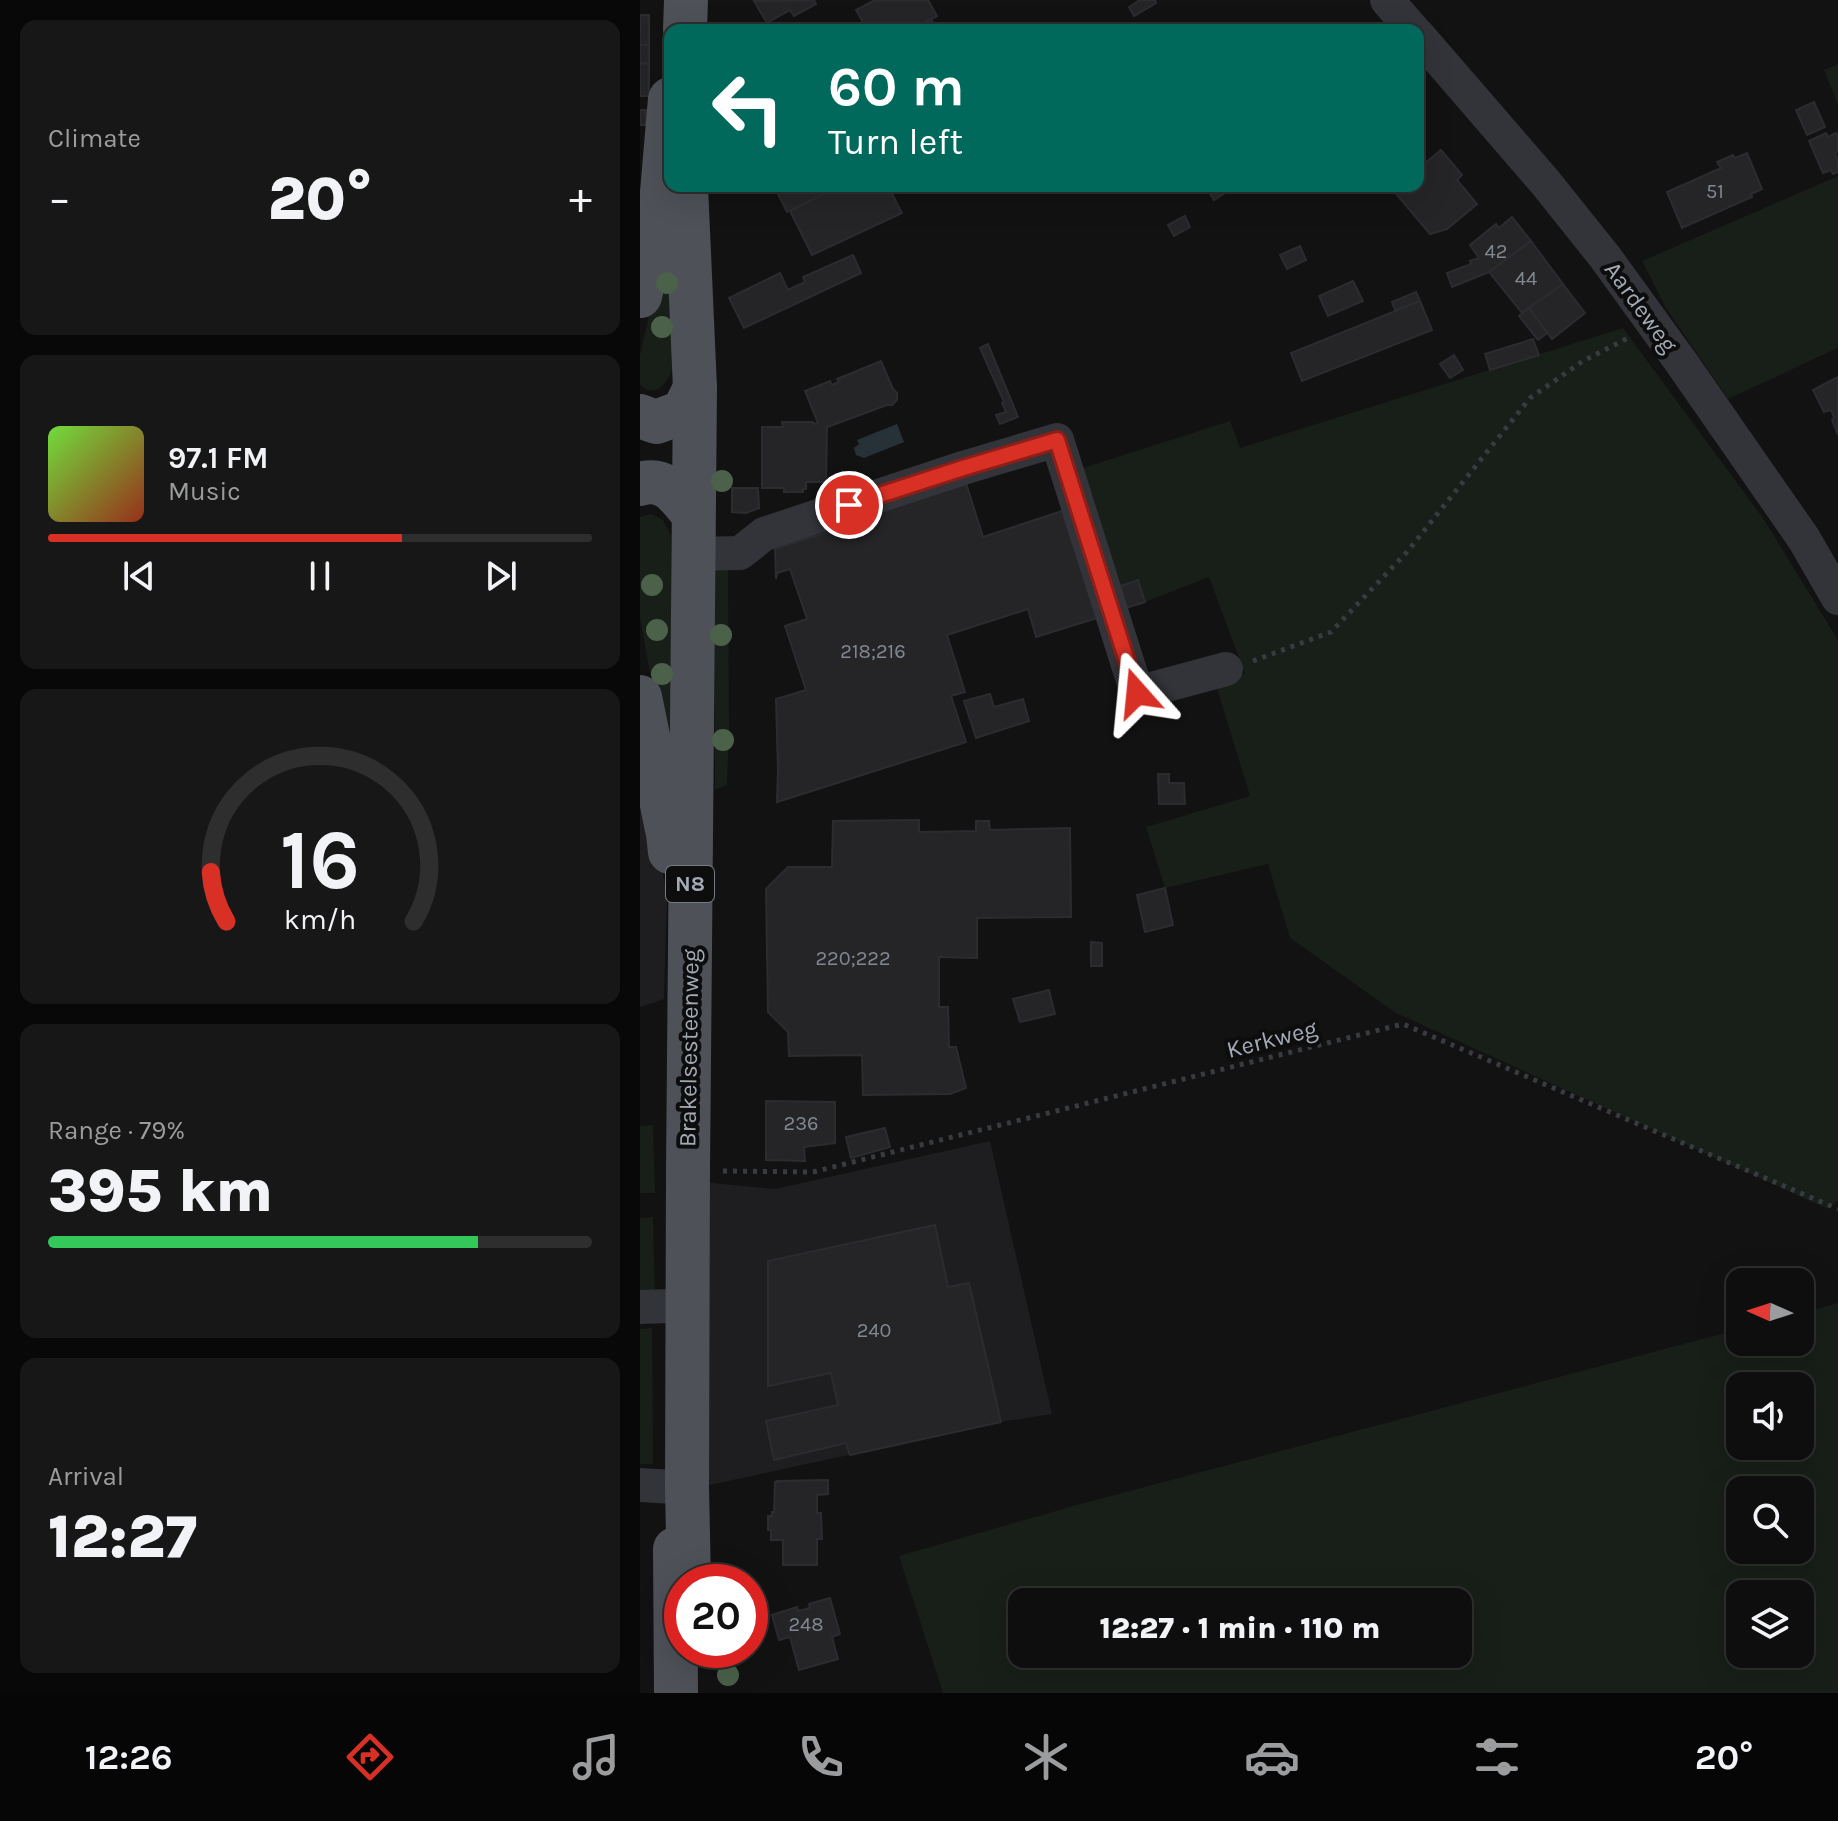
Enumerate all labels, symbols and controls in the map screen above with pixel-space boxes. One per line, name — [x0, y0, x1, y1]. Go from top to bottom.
text: 60 m — [828, 54, 965, 119]
icon: left — [696, 56, 800, 160]
text: Turn left — [828, 121, 963, 163]
text: Climate — [48, 123, 141, 154]
text: 20° — [268, 164, 372, 234]
text: − — [48, 173, 71, 224]
text: + — [569, 173, 592, 224]
house number: 51 — [1706, 180, 1724, 203]
house number: 42 — [1485, 240, 1507, 263]
street label: Aardeweg — [1599, 256, 1684, 358]
house number: 44 — [1515, 267, 1537, 290]
text: 97.1 FM — [168, 440, 269, 476]
pin — [815, 471, 883, 539]
text: Music — [168, 476, 241, 507]
icon: arrive — [827, 483, 871, 527]
icon: previous — [117, 554, 161, 598]
icon: pause — [298, 554, 342, 598]
icon: next — [479, 554, 523, 598]
house number: 218;216 — [840, 640, 906, 663]
position arrow — [1095, 651, 1179, 735]
text: 16 — [280, 812, 360, 909]
road number: N8 — [666, 866, 714, 902]
text: km/h — [284, 904, 356, 937]
house number: 220;222 — [815, 947, 891, 970]
street label: Brakelsesteenweg — [673, 948, 705, 1147]
street label: Kerkweg — [1224, 1014, 1321, 1064]
house number: 236 — [784, 1112, 818, 1135]
text: Range · 79% — [48, 1115, 185, 1146]
text: 395 km — [48, 1156, 273, 1226]
north arrow — [1726, 1268, 1814, 1356]
map controls — [1726, 1268, 1814, 1668]
house number: 240 — [857, 1319, 891, 1342]
button: sound — [1726, 1372, 1814, 1460]
text: Arrival — [48, 1461, 124, 1492]
button: search — [1726, 1476, 1814, 1564]
text: 12:27 — [48, 1502, 197, 1572]
speed limit sign: 20 — [664, 1564, 768, 1668]
button: layers — [1726, 1580, 1814, 1668]
text: 12:27 · 1 min · 110 m — [1100, 1610, 1380, 1646]
house number: 248 — [788, 1613, 824, 1636]
icon: directions — [342, 1729, 398, 1785]
icon: music — [568, 1729, 624, 1785]
icon: phone — [793, 1729, 849, 1785]
icon: climate — [1018, 1729, 1074, 1785]
icon: car — [1244, 1729, 1300, 1785]
icon: filters — [1469, 1729, 1525, 1785]
text: 12:26 — [85, 1736, 173, 1778]
text: 20° — [1695, 1736, 1753, 1778]

